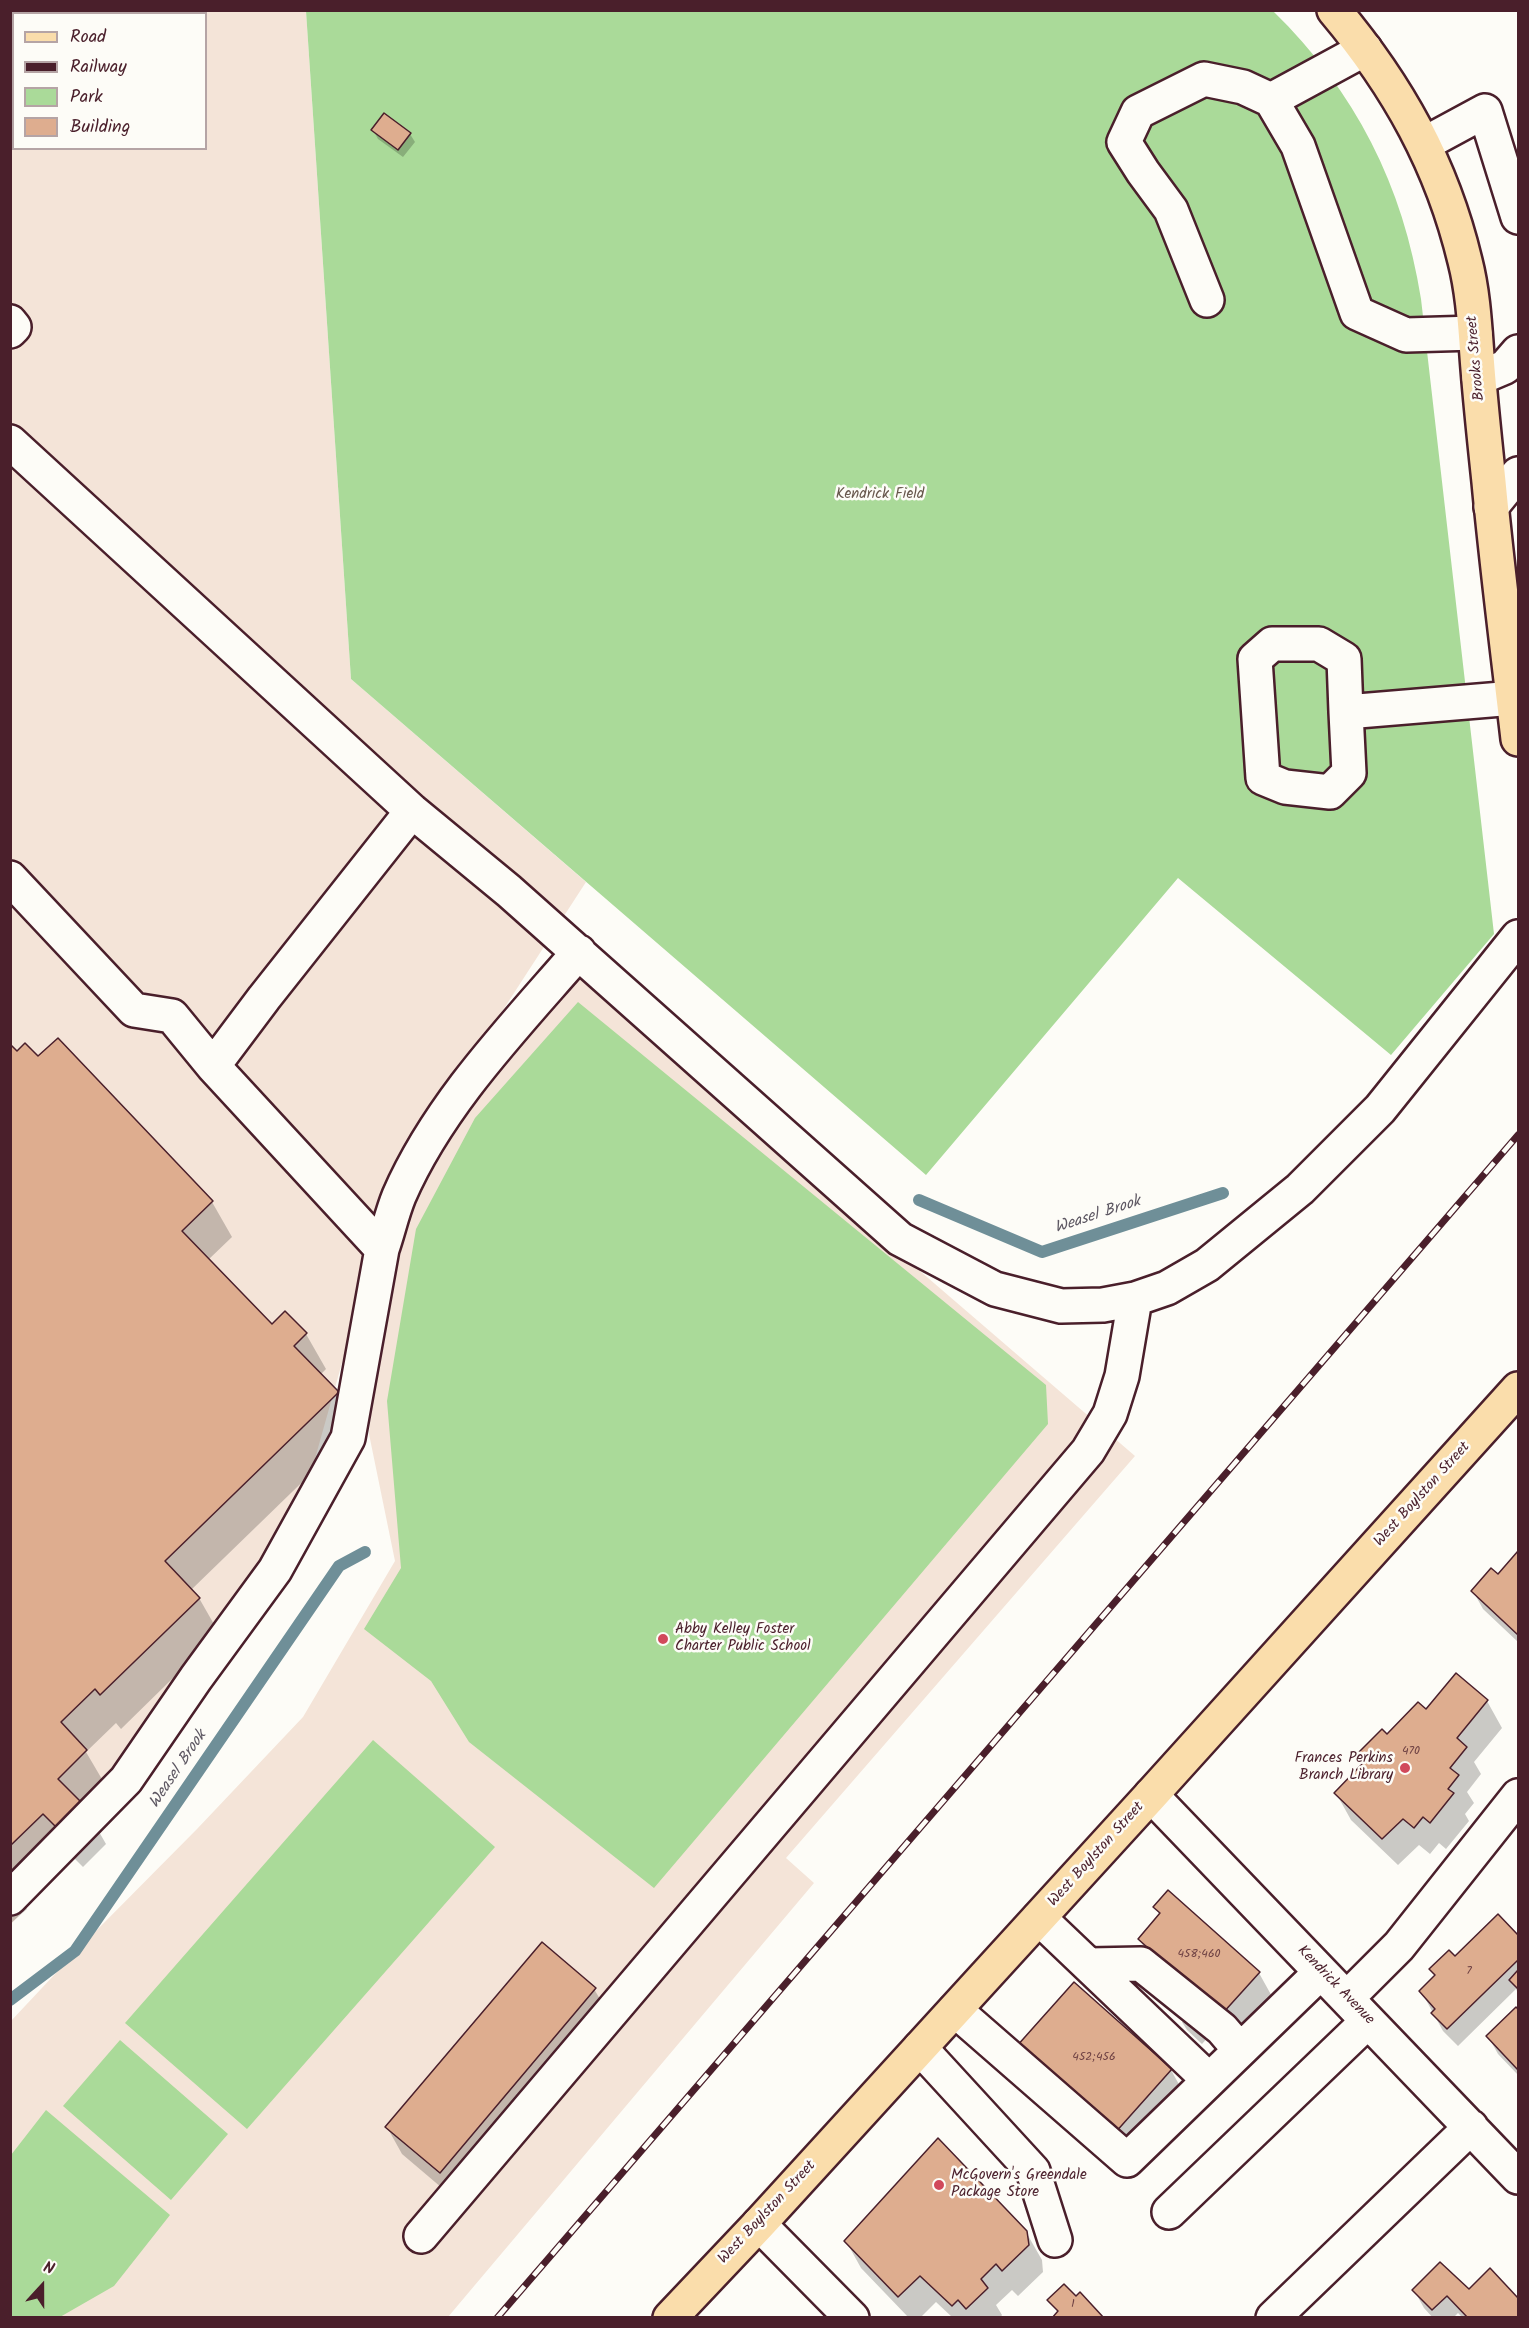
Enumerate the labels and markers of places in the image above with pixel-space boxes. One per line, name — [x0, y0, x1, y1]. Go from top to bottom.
place label: Abby Kelley Foster Charter Public School — [675, 1621, 811, 1656]
marker: Abby Kelley Foster Charter Public School — [656, 1632, 670, 1646]
place label: Frances Perkins Branch Library — [1294, 1750, 1393, 1785]
marker: Frances Perkins Branch Library — [1398, 1761, 1412, 1775]
place label: McGovern's Greendale Package Store — [951, 2167, 1087, 2202]
marker: McGovern's Greendale Package Store — [932, 2178, 946, 2192]

